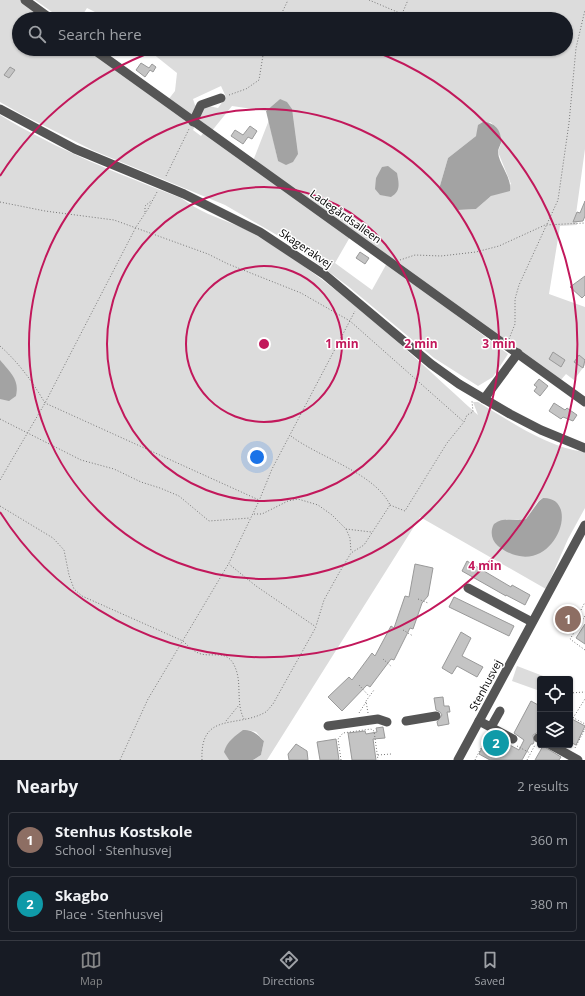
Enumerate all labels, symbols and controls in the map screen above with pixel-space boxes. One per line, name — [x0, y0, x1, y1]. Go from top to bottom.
search box — [12, 12, 573, 56]
icon: search — [26, 23, 48, 45]
text: Search here — [58, 24, 142, 44]
street label: Ladegårdsalleen — [307, 186, 385, 246]
street label: Skagerakvej — [277, 225, 335, 271]
text: 1 min — [325, 335, 359, 352]
text: 2 min — [404, 335, 438, 352]
text: 3 min — [482, 335, 516, 352]
centre of rings — [257, 337, 271, 351]
your location — [247, 447, 267, 467]
text: 4 min — [468, 557, 502, 574]
pin: 1 — [555, 604, 581, 634]
street label: Stenhusvej — [465, 657, 505, 713]
map controls — [537, 676, 573, 748]
button: locate — [537, 676, 573, 712]
button: layers — [537, 712, 573, 748]
pin: 2 — [483, 728, 509, 758]
text: Nearby — [16, 775, 78, 798]
text: 2 results — [517, 777, 569, 795]
text: Stenhus Kostskole — [55, 821, 192, 841]
text: 1 — [26, 831, 34, 849]
text: 360 m — [530, 831, 568, 849]
text: School · Stenhusvej — [55, 841, 172, 859]
text: Skagbo — [55, 885, 109, 905]
text: 2 — [26, 895, 34, 913]
text: 380 m — [530, 895, 568, 913]
text: Place · Stenhusvej — [55, 905, 163, 923]
tab: Map — [80, 949, 103, 988]
tab: Directions — [263, 949, 315, 988]
tab: Saved — [474, 949, 505, 988]

